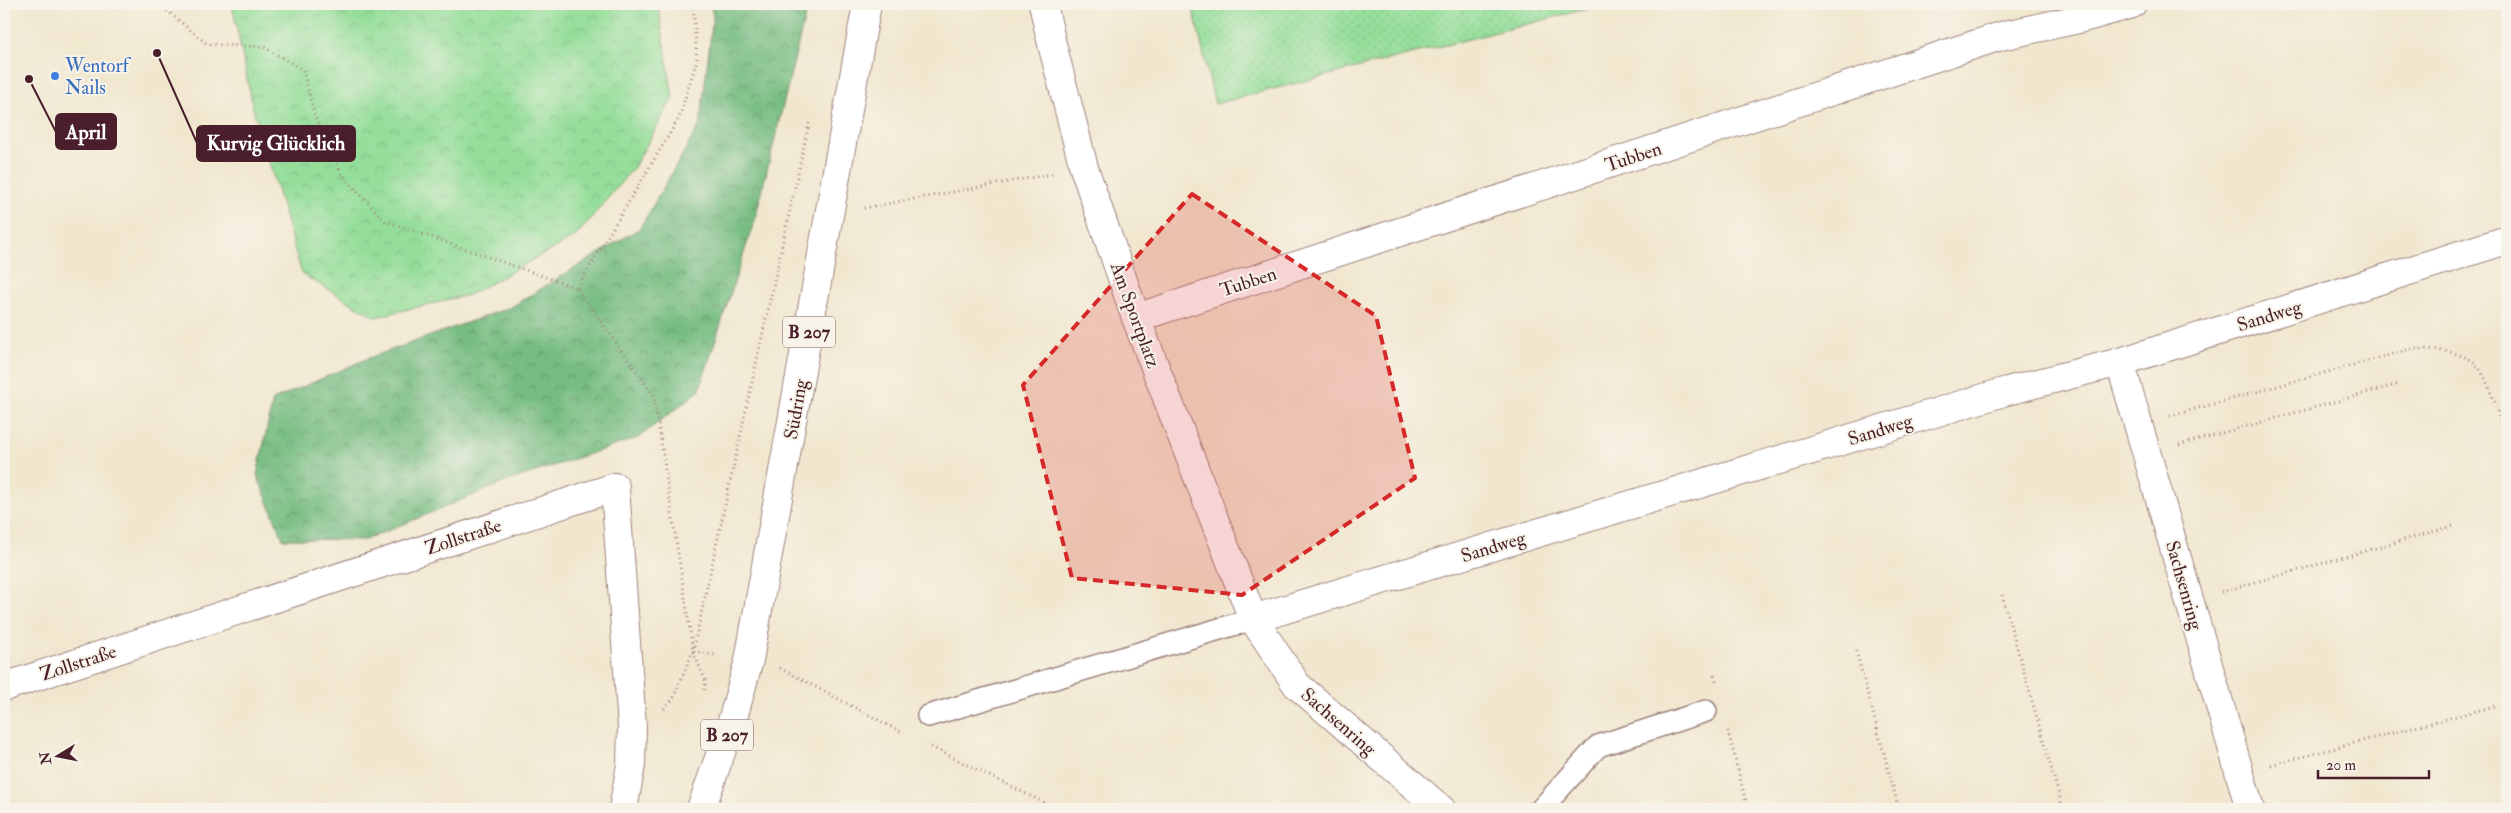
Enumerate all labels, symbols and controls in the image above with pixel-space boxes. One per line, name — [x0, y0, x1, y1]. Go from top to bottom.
place label: Wentorf Nails — [64, 54, 132, 100]
marker: Wentorf Nails — [49, 70, 61, 82]
callout: April — [56, 114, 116, 149]
text: April — [65, 120, 107, 146]
callout: Kurvig Glücklich — [197, 126, 355, 161]
text: Kurvig Glücklich — [207, 131, 346, 157]
street label: Tubben — [1602, 136, 1665, 177]
street label: Am Sportplatz — [1104, 258, 1165, 372]
street label: Tubben — [1217, 261, 1280, 302]
street label: Sandweg — [2234, 295, 2305, 337]
road number: B 207 — [783, 316, 835, 348]
street label: Südring — [779, 376, 813, 441]
street label: Sandweg — [1845, 409, 1916, 451]
street label: Zollstraße — [422, 513, 505, 561]
street label: Sandweg — [1458, 526, 1529, 568]
street label: Sachsenring — [2160, 538, 2208, 633]
street label: Zollstraße — [37, 639, 120, 687]
street label: Sachsenring — [1296, 683, 1381, 761]
road number: B 207 — [701, 720, 753, 750]
north arrow — [32, 730, 82, 780]
scale bar — [2318, 748, 2430, 780]
text: N — [36, 750, 55, 767]
text: 20 m — [2326, 756, 2356, 775]

